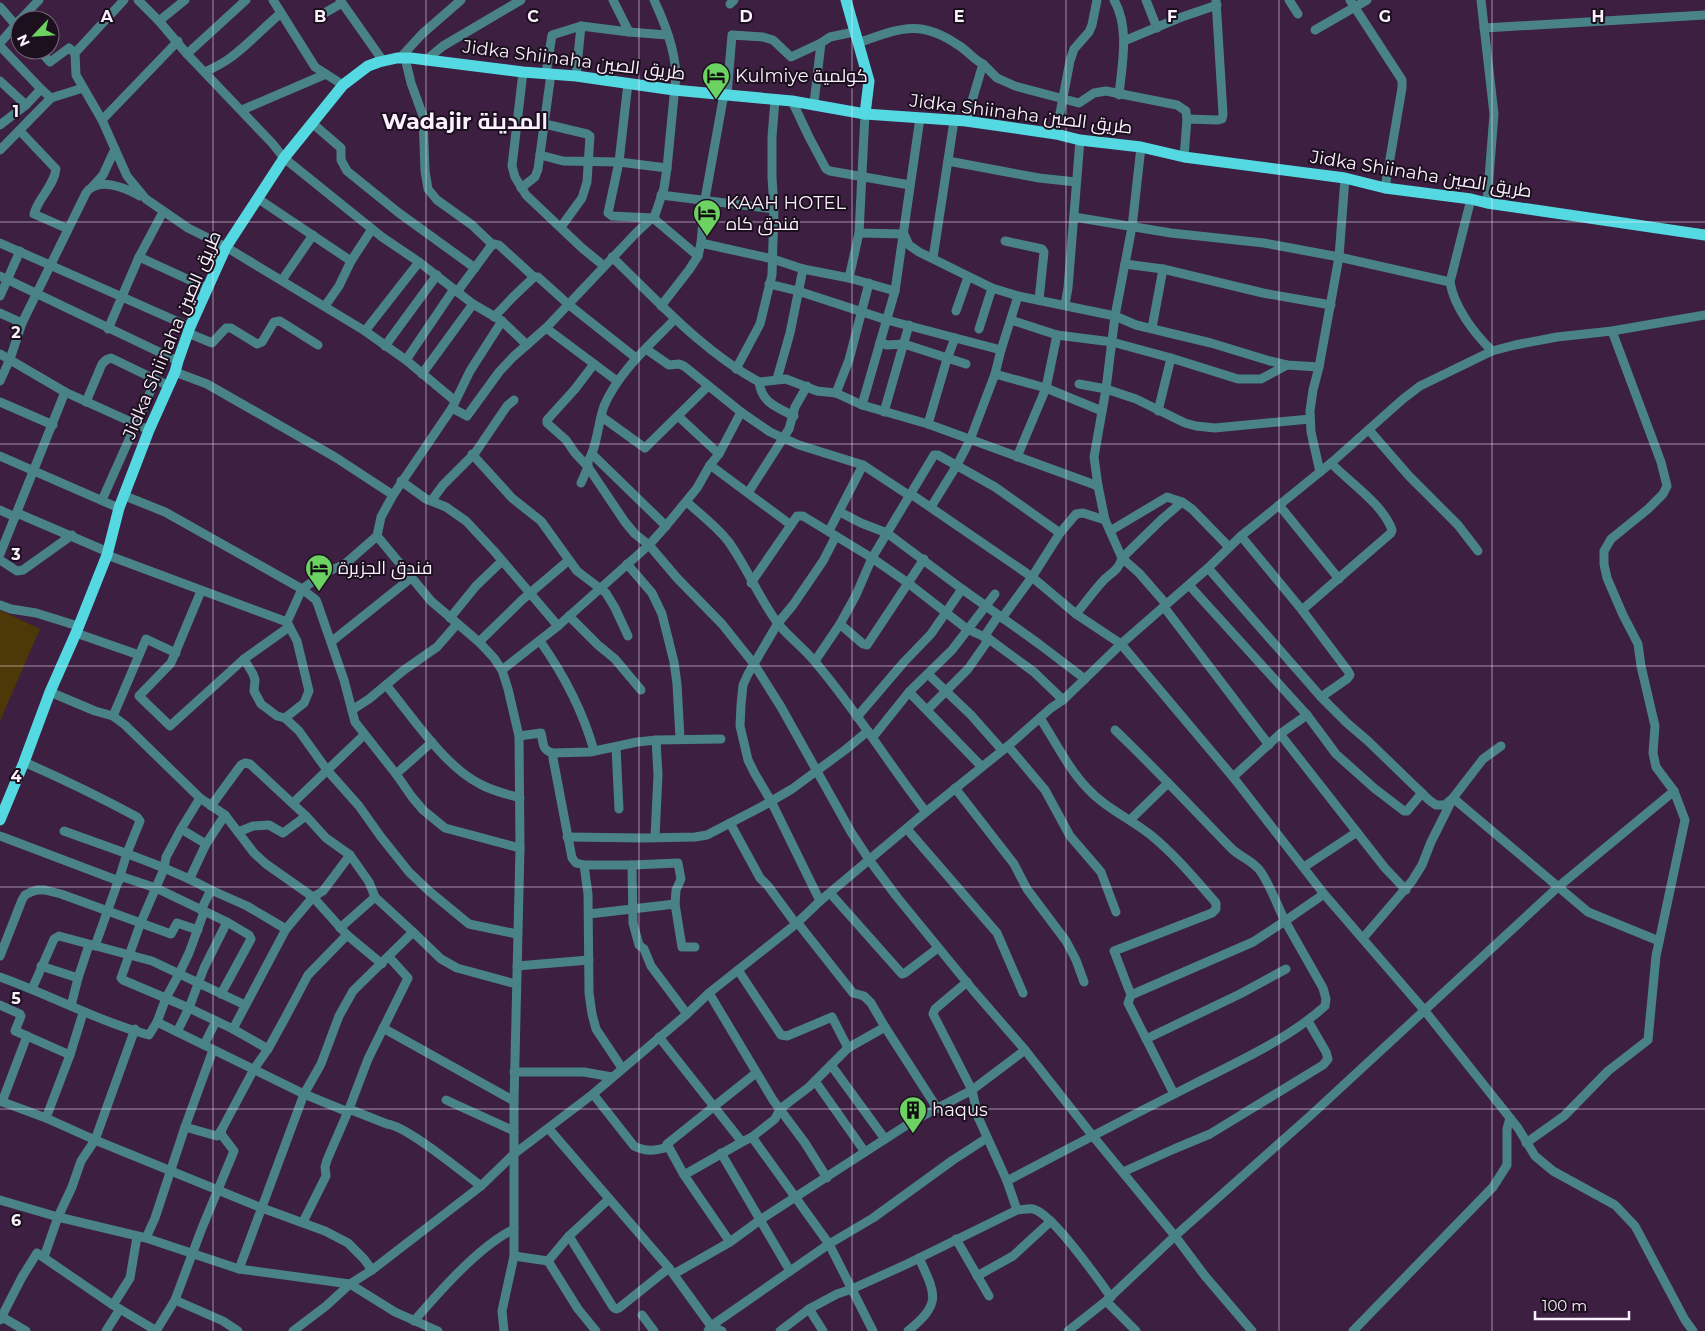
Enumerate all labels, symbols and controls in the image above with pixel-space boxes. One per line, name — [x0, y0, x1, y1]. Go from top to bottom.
text: A — [100, 7, 114, 26]
text: B — [314, 7, 326, 26]
text: C — [527, 7, 539, 26]
text: D — [739, 7, 753, 26]
text: E — [954, 7, 964, 26]
text: F — [1167, 7, 1177, 26]
text: G — [1379, 7, 1391, 26]
text: H — [1592, 7, 1604, 26]
north arrow — [10, 10, 60, 60]
text: N — [13, 32, 34, 49]
street label: Jidka Shiinaha طريق الصين — [460, 35, 687, 86]
hotel icon: Kulmiye كولمية — [701, 61, 731, 100]
place label: Kulmiye كولمية — [735, 65, 868, 87]
street label: Jidka Shiinaha طريق الصين — [907, 89, 1134, 140]
text: 1 — [13, 102, 19, 121]
district label: Wadajir المدينة — [382, 108, 548, 135]
street label: Jidka Shiinaha طريق الصين — [1307, 145, 1533, 203]
place label: KAAH HOTEL فندق كاه — [726, 192, 847, 236]
hotel icon: KAAH HOTEL فندق كاه — [692, 198, 722, 237]
street label: Jidka Shiinaha طريق الصين — [118, 228, 227, 444]
text: 2 — [11, 323, 21, 342]
text: 3 — [10, 545, 21, 564]
hotel icon: فندق الجزيرة — [304, 553, 334, 592]
place label: فندق الجزيرة — [338, 557, 432, 580]
text: 4 — [10, 767, 22, 786]
text: 5 — [11, 989, 21, 1008]
building icon: haqus — [898, 1095, 928, 1134]
place label: haqus — [932, 1099, 988, 1121]
text: 6 — [11, 1211, 21, 1230]
scale bar — [1535, 1288, 1629, 1320]
text: 100 m — [1542, 1296, 1587, 1315]

